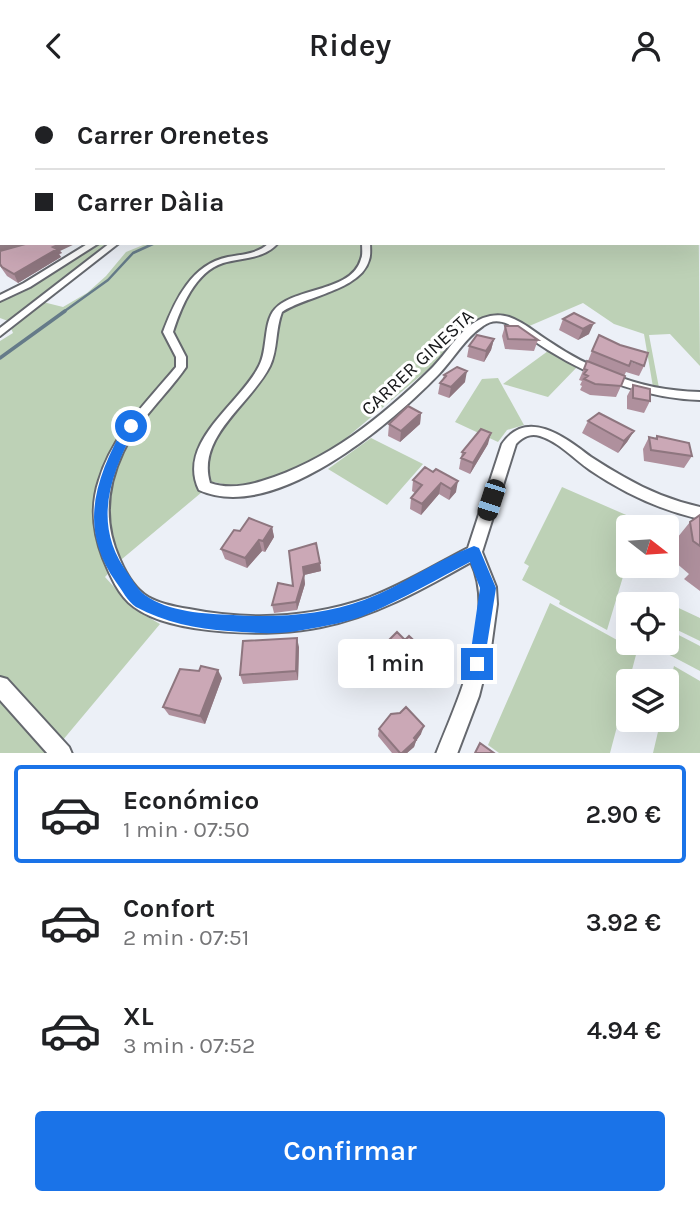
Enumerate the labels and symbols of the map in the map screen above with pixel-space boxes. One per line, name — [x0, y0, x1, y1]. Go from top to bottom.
street label: CARRER GINESTA — [357, 305, 478, 420]
route start — [115, 410, 147, 442]
car — [475, 477, 508, 523]
north arrow — [616, 515, 679, 577]
callout: 1 min — [337, 639, 452, 689]
route end — [461, 648, 493, 680]

